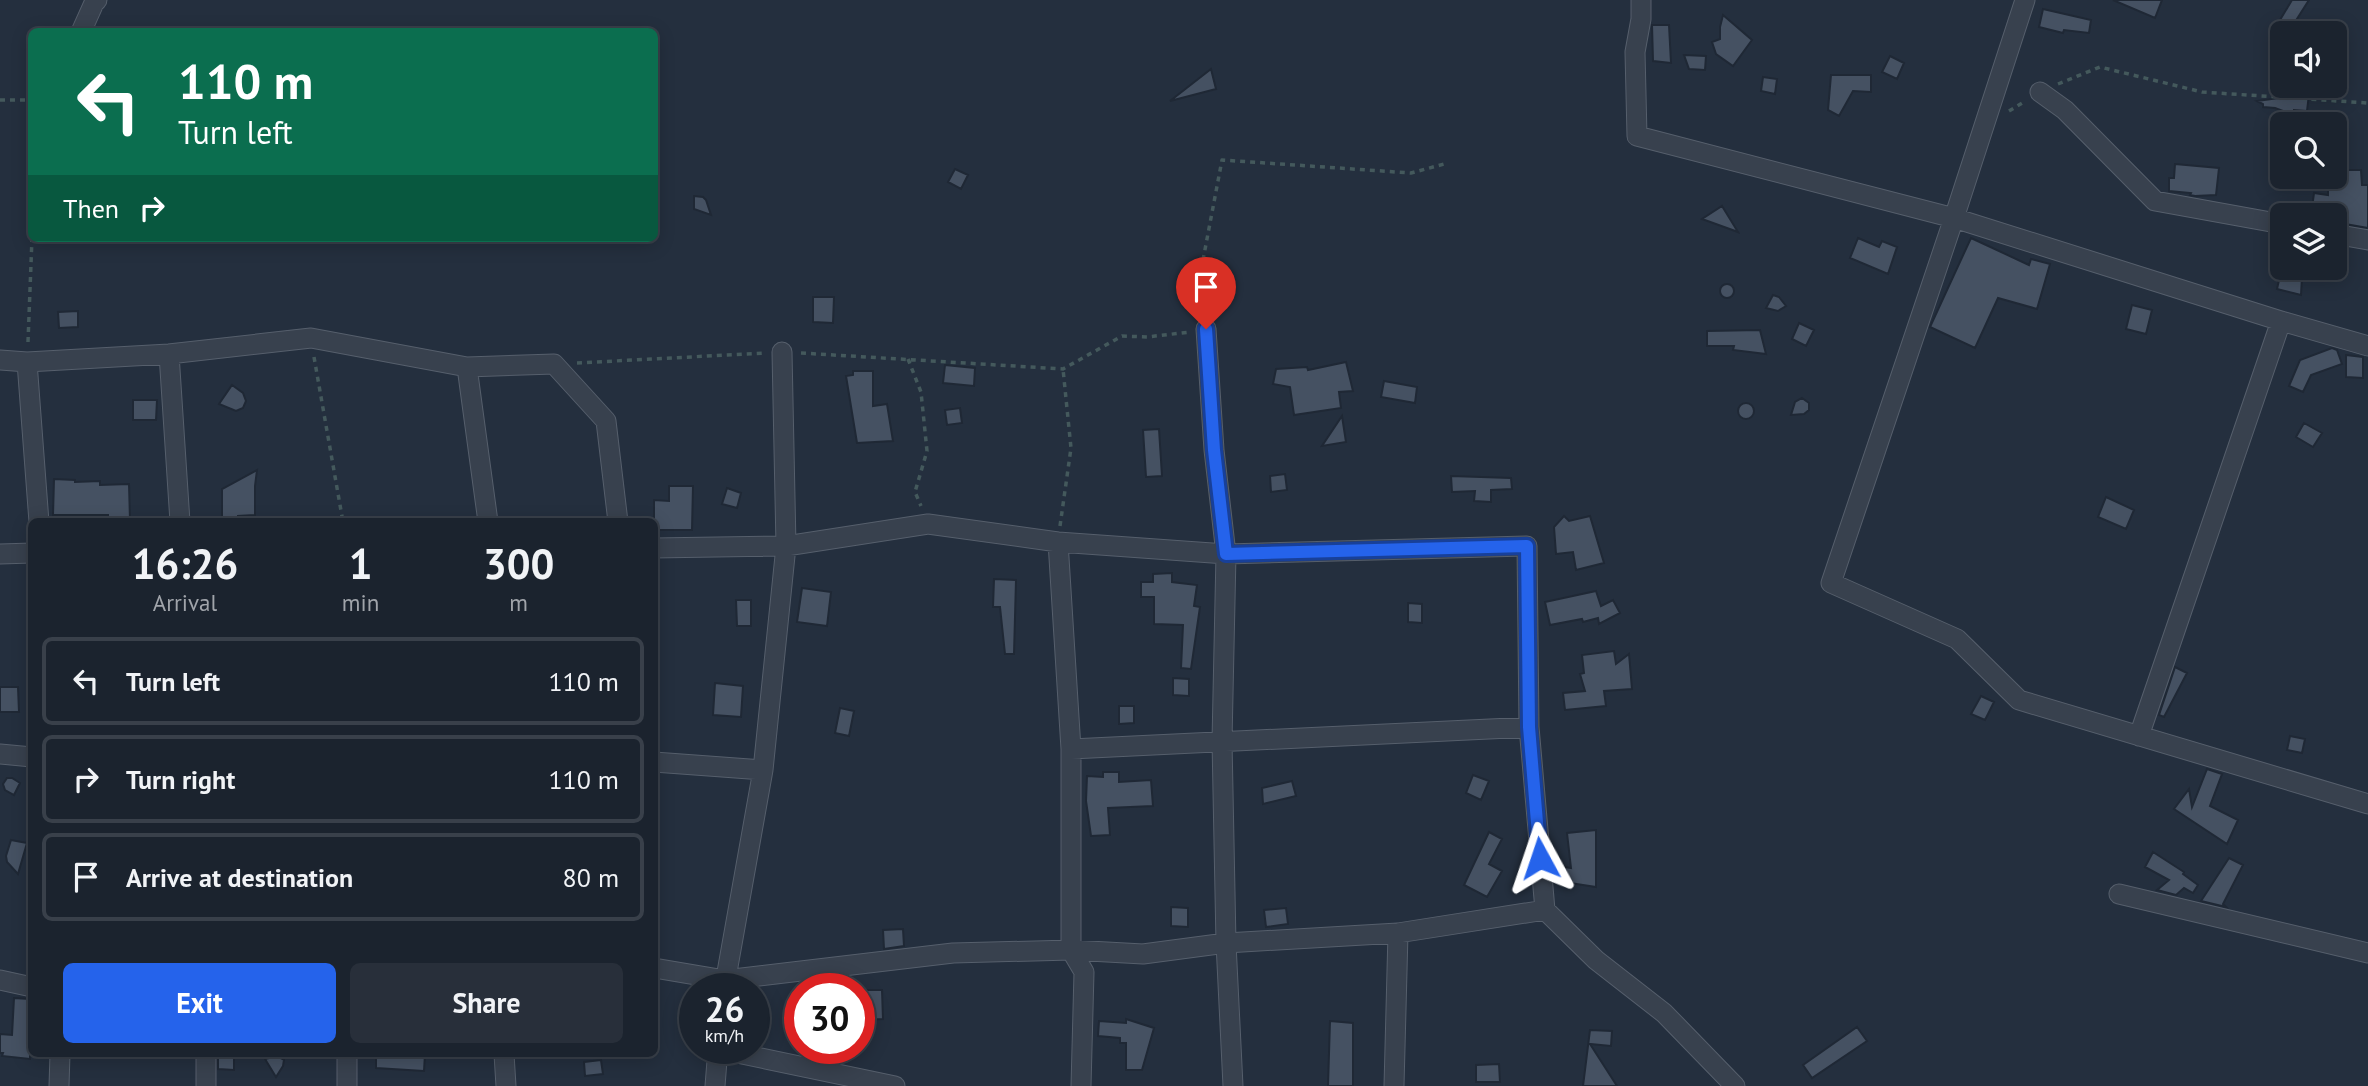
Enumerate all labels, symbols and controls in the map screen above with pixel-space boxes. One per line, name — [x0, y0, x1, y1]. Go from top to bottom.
map controls — [2270, 21, 2347, 280]
button: sound — [2270, 21, 2347, 98]
text: 110 m — [178, 49, 313, 113]
icon: left — [63, 56, 154, 147]
text: Turn left — [178, 111, 293, 153]
button: search — [2270, 112, 2347, 189]
icon: right — [133, 189, 171, 227]
text: Then — [63, 192, 119, 225]
button: layers — [2270, 203, 2347, 280]
pin — [1176, 257, 1236, 329]
icon: arrive — [1187, 268, 1225, 306]
text: 16:26 — [132, 536, 238, 591]
text: 1 — [349, 536, 372, 591]
text: 300 — [483, 536, 554, 591]
text: Arrival — [153, 588, 217, 617]
text: min — [342, 588, 379, 617]
text: m — [509, 588, 528, 617]
icon: left — [67, 662, 105, 700]
text: Turn left — [126, 665, 220, 698]
text: 110 m — [548, 665, 619, 698]
icon: right — [67, 760, 105, 798]
text: Turn right — [126, 763, 235, 796]
text: 110 m — [548, 763, 619, 796]
position arrow — [1503, 821, 1577, 895]
icon: arrive — [67, 858, 105, 896]
text: Arrive at destination — [126, 861, 353, 894]
text: 80 m — [563, 861, 619, 894]
button: Exit — [63, 963, 336, 1043]
button: Share — [350, 963, 623, 1043]
speed limit sign: 30 — [784, 973, 875, 1064]
text: 26 — [705, 986, 744, 1032]
text: km/h — [705, 1024, 744, 1047]

